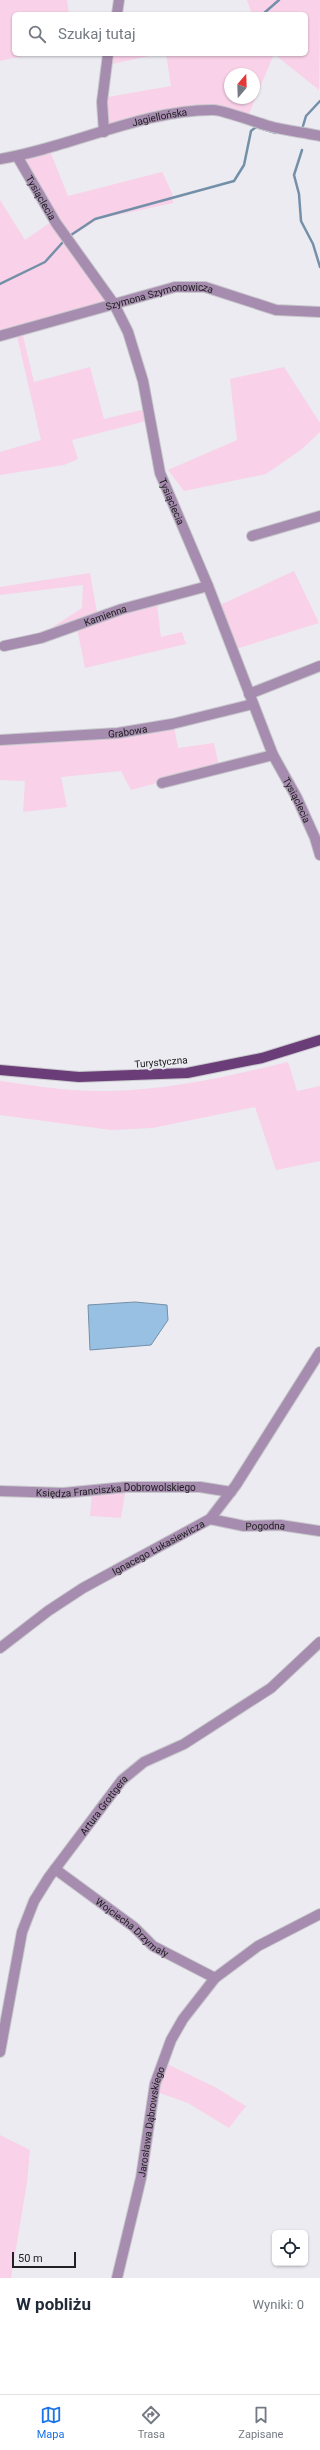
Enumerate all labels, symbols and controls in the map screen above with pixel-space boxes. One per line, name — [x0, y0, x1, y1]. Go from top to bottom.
search box — [12, 12, 308, 56]
icon: search — [26, 23, 48, 45]
text: Szukaj tutaj — [58, 25, 136, 43]
north arrow — [224, 68, 260, 104]
street label: Jagiellońska — [131, 106, 188, 128]
street label: Tysiąclecia — [24, 173, 58, 222]
street label: Szymona Szymonowicza — [104, 281, 215, 312]
street label: Tysiąclecia — [157, 476, 187, 526]
street label: Kamienna — [82, 603, 128, 628]
street label: Grabowa — [108, 723, 148, 739]
street label: Tysiąclecia — [281, 775, 313, 824]
street label: Turystyczna — [134, 1054, 188, 1070]
street label: Księdza Franciszka Dobrowolskiego — [36, 1482, 196, 1499]
street label: Ignacego Łukasiewicza — [110, 1518, 206, 1577]
street label: Pogodna — [245, 1520, 286, 1531]
street label: Artura Grottgera — [77, 1773, 129, 1837]
street label: Wojciecha Drzymały — [94, 1895, 171, 1959]
street label: Jarosława Dąbrowskiego — [136, 2065, 167, 2178]
map controls — [272, 2230, 308, 2266]
button: locate — [272, 2230, 308, 2266]
scale bar — [12, 2250, 76, 2269]
text: 50 m — [18, 2252, 43, 2265]
text: W pobliżu — [16, 2294, 91, 2314]
text: Wyniki: 0 — [253, 2297, 304, 2312]
tab: Mapa — [37, 2404, 64, 2441]
tab: Trasa — [138, 2404, 165, 2441]
tab: Zapisane — [238, 2404, 283, 2441]

